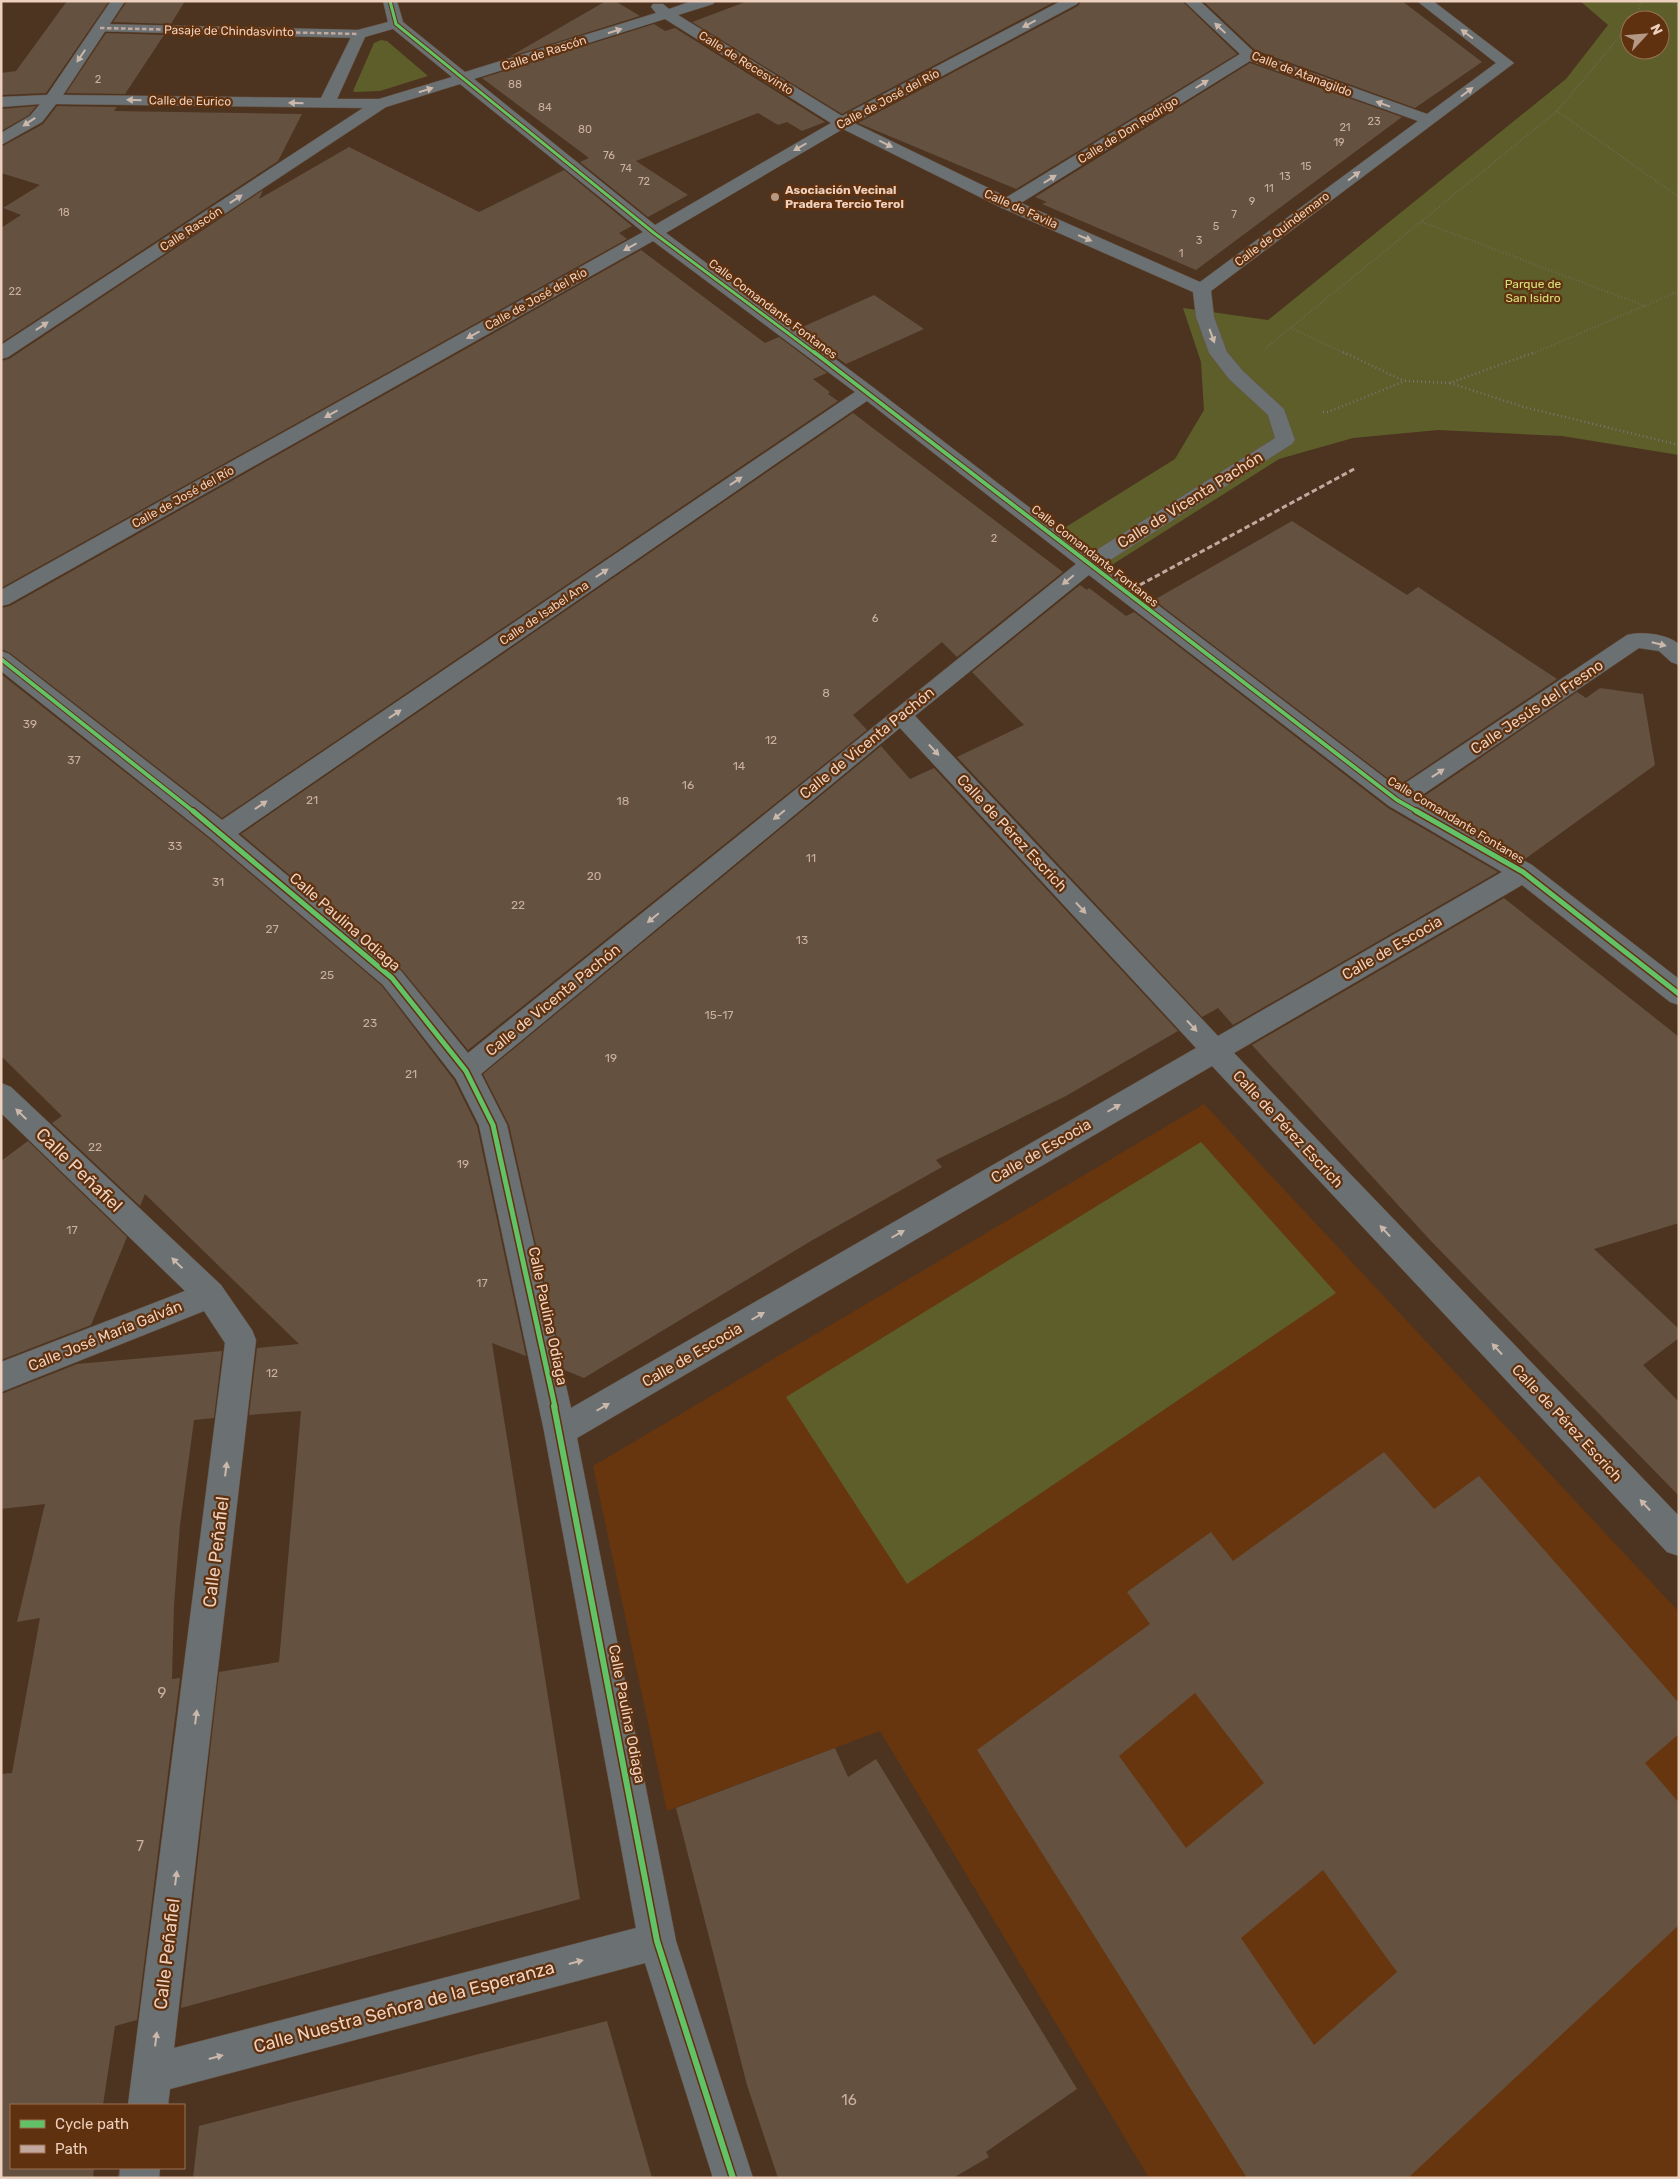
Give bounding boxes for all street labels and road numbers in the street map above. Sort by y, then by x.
street label: Pasaje de Chindasvinto [164,23,294,39]
street label: Calle de Recesvinto [696,28,796,98]
street label: Calle de Rascón [500,33,588,73]
street label: Calle de Atanagildo [1250,48,1354,100]
street label: Calle de José del Río [834,66,942,132]
street label: Calle de Eurico [149,93,231,109]
street label: Calle de Don Rodrigo [1075,93,1181,167]
street label: Calle de Favila [982,187,1060,231]
street label: Calle de Quindemaro [1232,189,1332,269]
street label: Calle Rascón [157,204,225,254]
street label: Calle Comandante Fontanes [706,256,840,362]
street label: Calle de José del Río [483,265,590,333]
street label: Calle de Vicenta Pachón [1114,448,1266,552]
street label: Calle de José del Río [130,463,237,531]
street label: Calle Comandante Fontanes [1029,502,1161,610]
street label: Calle de Isabel Ana [497,578,591,648]
street label: Calle Jesús del Fresno [1467,656,1607,758]
street label: Calle de Vicenta Pachón [796,683,938,803]
street label: Calle de Pérez Escrich [953,771,1071,895]
street label: Calle Comandante Fontanes [1385,774,1527,866]
street label: Calle Paulina Odiaga [286,869,404,975]
street label: Calle de Escocia [1339,912,1445,984]
street label: Calle de Vicenta Pachón [482,940,624,1060]
street label: Calle de Pérez Escrich [1229,1067,1347,1191]
street label: Calle de Escocia [988,1115,1094,1187]
street label: Calle Peñafiel [31,1123,127,1217]
street label: Calle Paulina Odiaga [525,1245,571,1387]
street label: Calle José María Galván [25,1297,185,1375]
street label: Calle de Escocia [639,1319,745,1391]
street label: Calle de Pérez Escrich [1508,1361,1626,1485]
street label: Calle Peñafiel [198,1495,234,1609]
street label: Calle Paulina Odiaga [605,1643,649,1785]
street label: Calle Peñafiel [149,1897,185,2011]
street label: Calle Nuestra Señora de la Esperanza [251,1956,557,2058]

